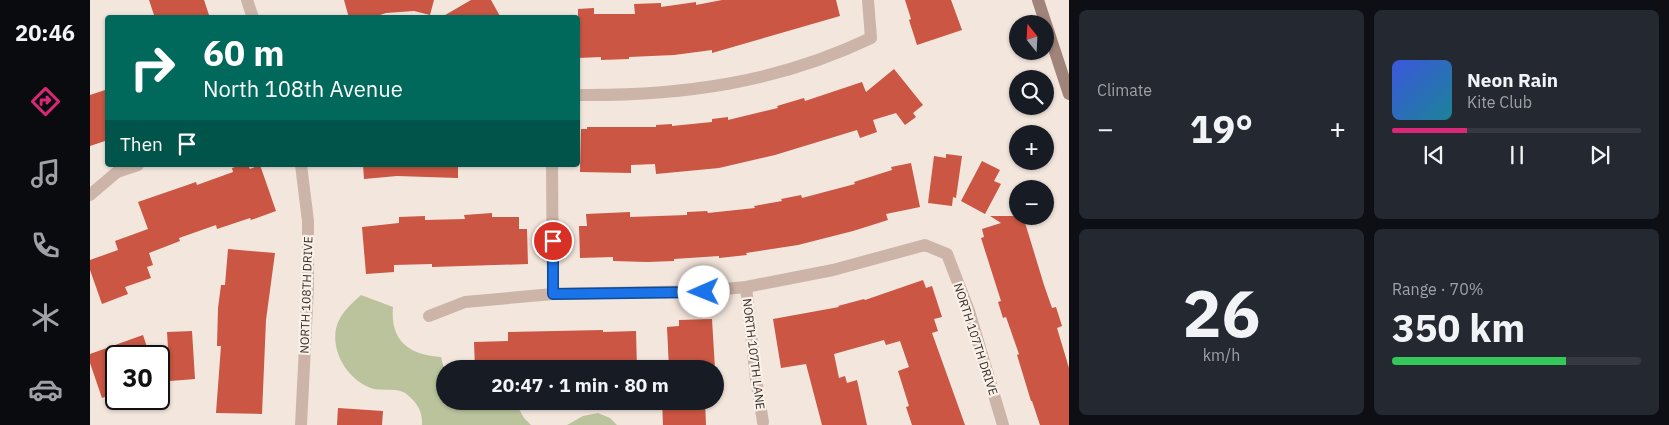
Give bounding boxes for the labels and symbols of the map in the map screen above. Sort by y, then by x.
north arrow [1009,15,1054,60]
pin [532,220,574,262]
street label: NORTH 108TH DRIVE [296,236,316,354]
position arrow [677,265,729,317]
street label: NORTH 107TH DRIVE [951,281,1001,397]
street label: NORTH 107TH LANE [740,298,768,410]
speed limit sign: 30 [105,345,170,410]

